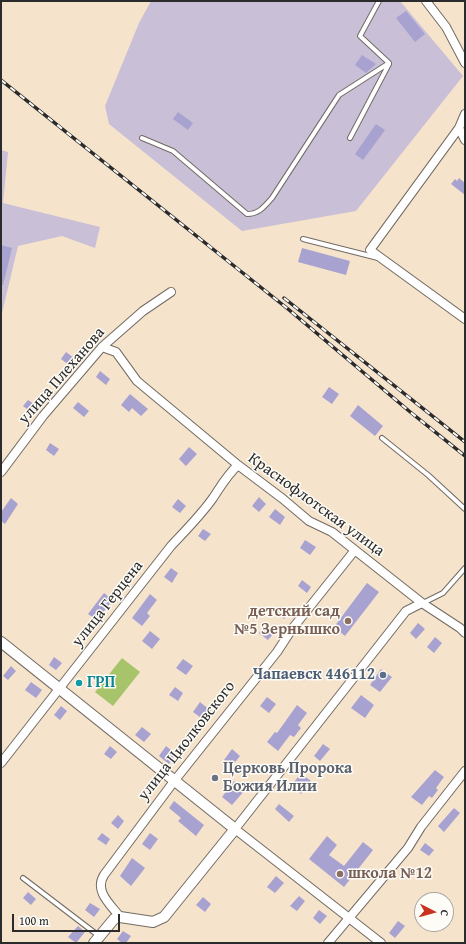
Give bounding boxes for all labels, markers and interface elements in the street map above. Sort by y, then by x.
street label: улица Плеханова [15,324,109,428]
street label: Краснофлотская улица [244,449,388,561]
street label: улица Герцена [68,557,148,651]
place label: детский сад №5 Зернышко [234,602,340,640]
marker: детский сад №5 Зернышко [343,616,353,626]
place label: Чапаевск 446112 [253,665,375,685]
marker: Чапаевск 446112 [378,670,388,680]
place label: ГРП [87,673,115,693]
street label: улица Циолковского [134,677,240,805]
marker: ГРП [74,678,84,688]
place label: Церковь Пророка Божия Илии [223,759,352,797]
marker: Церковь Пророка Божия Илии [210,773,220,783]
place label: школа №12 [348,864,432,884]
marker: школа №12 [335,869,345,879]
north arrow [414,892,454,932]
scale bar [14,906,122,932]
text: С [437,909,453,917]
text: 100 m [19,912,49,929]

